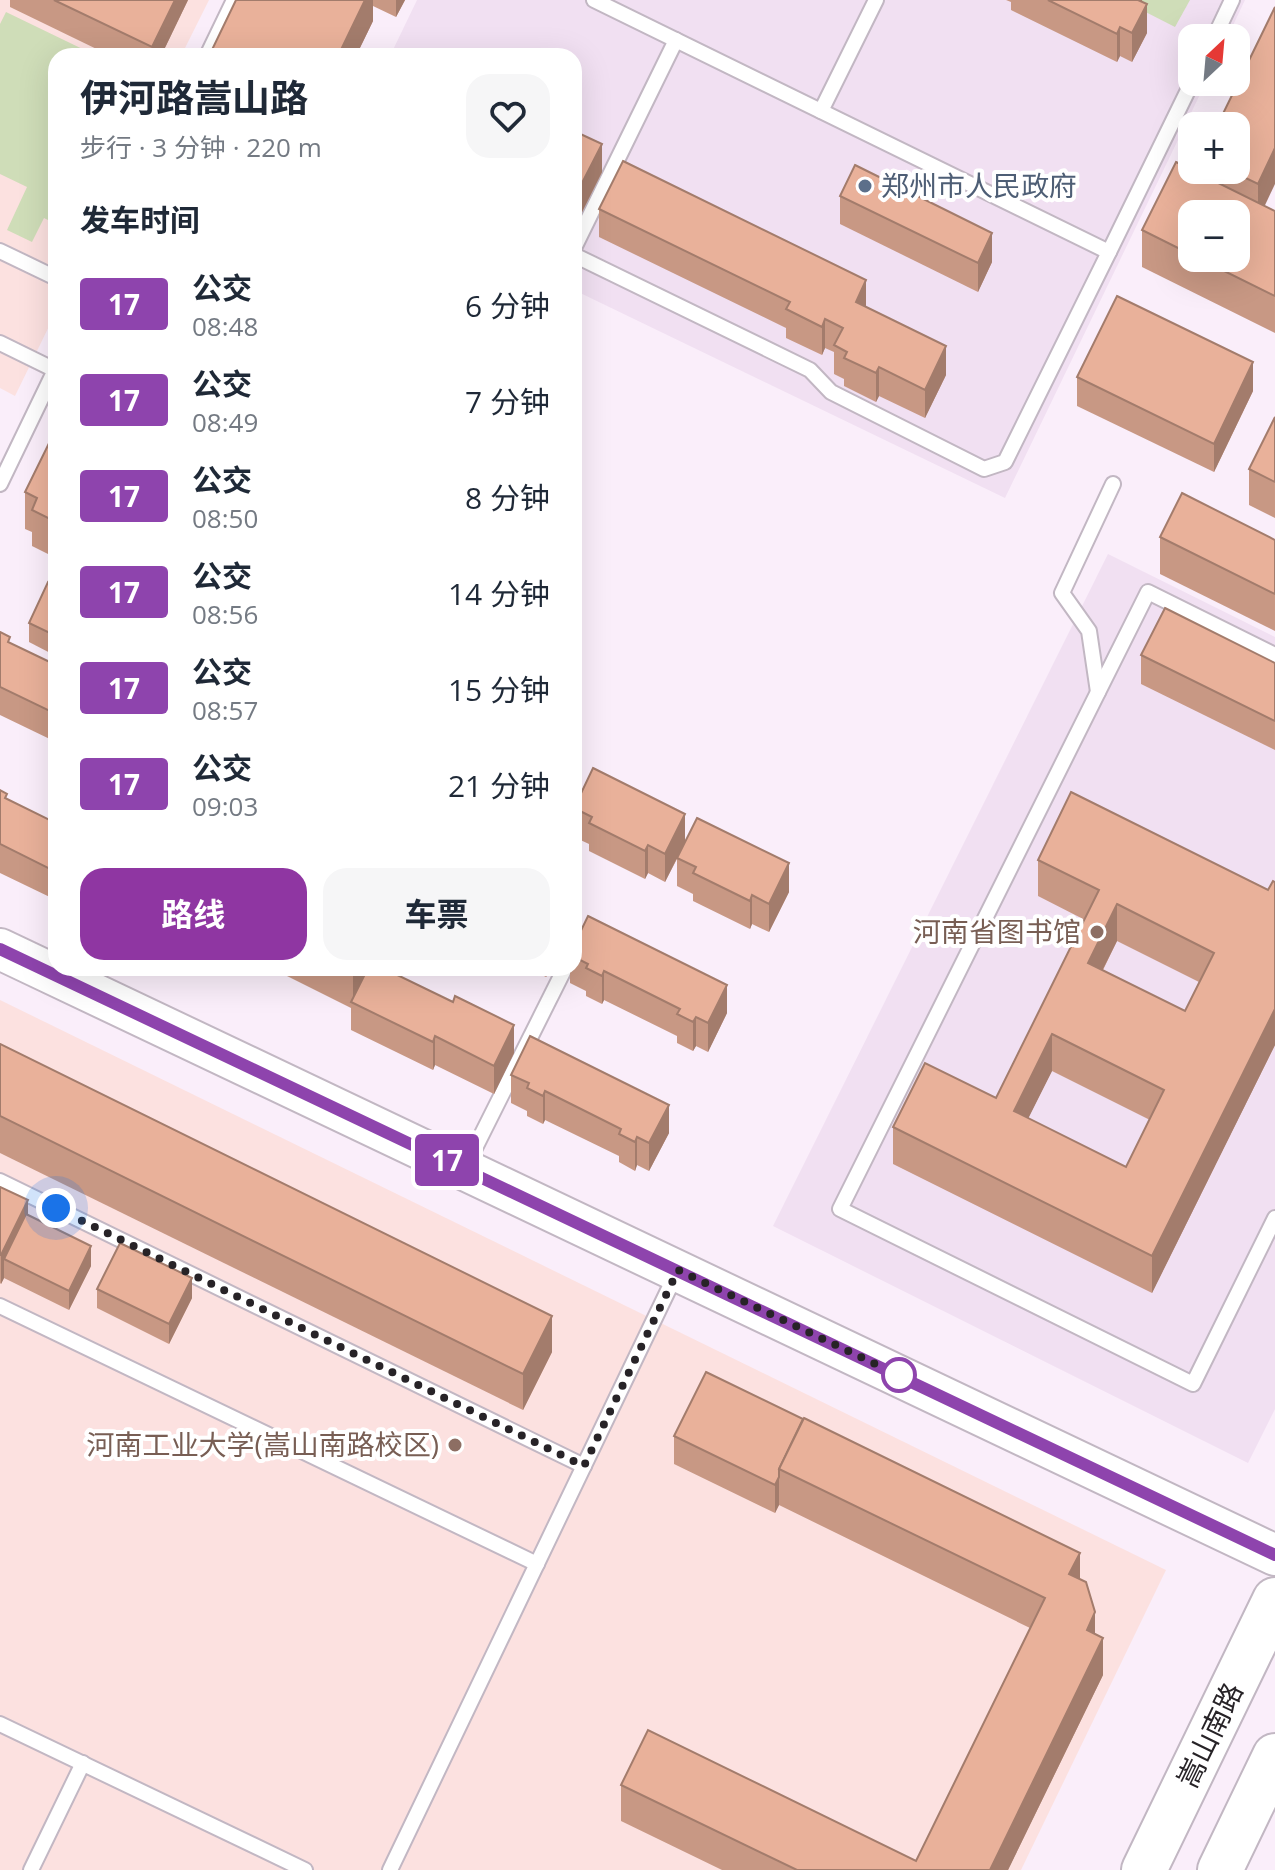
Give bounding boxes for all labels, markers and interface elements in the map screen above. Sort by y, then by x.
north arrow [1178,24,1250,96]
map controls [1178,24,1250,272]
text: 伊河路嵩山路 [80,71,308,123]
button: heart [466,74,550,158]
button: + [1178,112,1250,184]
text: 步行 · 3 分钟 · 220 m [80,129,322,165]
place label: 郑州市人民政府 [881,166,1077,204]
marker: 郑州市人民政府 [856,177,874,195]
text: 发车时间 [80,199,200,240]
button: − [1178,200,1250,272]
text: 公交 [192,267,252,308]
text: 17 [108,285,140,323]
text: 6 分钟 [465,285,550,326]
text: 08:48 [192,308,258,344]
text: 公交 [192,363,252,404]
text: 17 [108,381,140,419]
text: 7 分钟 [465,381,550,422]
text: 08:49 [192,404,258,440]
text: 公交 [192,459,252,500]
text: 17 [108,477,140,515]
text: 8 分钟 [465,477,550,518]
text: 08:50 [192,500,258,536]
text: 公交 [192,555,252,596]
text: 17 [108,573,140,611]
text: 14 分钟 [448,573,550,614]
text: 08:56 [192,596,258,632]
text: 公交 [192,651,252,692]
text: 17 [108,669,140,707]
text: 15 分钟 [448,669,550,710]
text: 08:57 [192,692,258,728]
text: 公交 [192,747,252,788]
text: 17 [108,765,140,803]
text: 21 分钟 [448,765,550,806]
text: 09:03 [192,788,258,824]
button: 路线 [80,868,307,960]
button: 车票 [323,868,550,960]
place label: 河南省图书馆 [913,912,1081,950]
marker: 河南省图书馆 [1088,923,1106,941]
line badge: 17 [411,1134,483,1186]
text: 17 [431,1141,463,1179]
your location [36,1188,76,1228]
unlabelled marker [882,1358,916,1392]
place label: 河南工业大学(嵩山南路校区) [86,1425,439,1463]
marker: 河南工业大学(嵩山南路校区) [446,1436,464,1454]
street label: 嵩山南路 [1167,1676,1251,1793]

